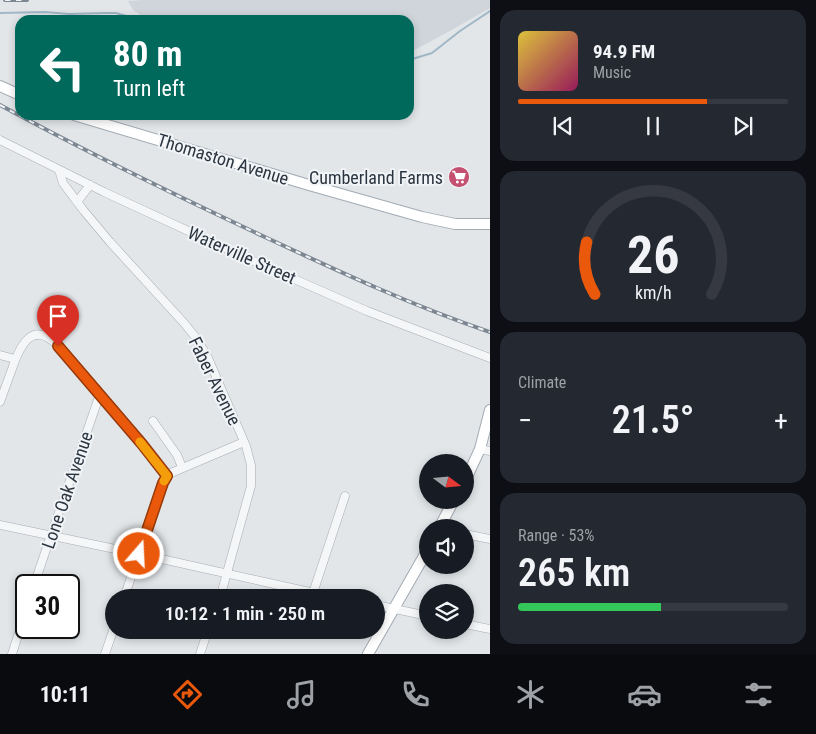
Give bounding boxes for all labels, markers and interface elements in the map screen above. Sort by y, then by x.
text: 80 m [113,34,182,75]
icon: left [30,35,95,100]
text: 94.9 FM [593,40,655,63]
text: Music [593,63,631,82]
text: Turn left [113,76,185,101]
icon: previous [549,112,577,140]
icon: pause [639,112,667,140]
icon: next [729,112,757,140]
street label: Thomaston Avenue [155,129,291,189]
supermarket icon: Cumberland Farms [447,165,471,189]
place label: Cumberland Farms [309,167,443,188]
street label: Waterville Street [185,222,299,288]
text: 26 [627,225,679,286]
text: km/h [635,282,671,303]
pin [37,295,79,346]
icon: arrive [44,302,72,330]
street label: Faber Avenue [185,333,245,429]
text: Climate [518,373,566,392]
text: 21.5° [612,398,694,442]
text: − [518,404,532,437]
text: + [774,404,788,437]
street label: Lone Oak Avenue [37,429,97,551]
north arrow [419,454,474,509]
map controls [419,454,474,639]
button: sound [419,519,474,574]
text: Range · 53% [518,526,594,545]
position arrow [112,527,164,579]
text: 265 km [518,551,630,595]
speed limit sign: 30 [15,574,80,639]
button: layers [419,584,474,639]
text: 10:12 · 1 min · 250 m [165,602,325,625]
icon: directions [170,677,205,712]
icon: music [284,677,319,712]
icon: phone [398,677,433,712]
icon: climate [513,677,548,712]
icon: car [627,677,662,712]
icon: filters [741,677,776,712]
text: 10:11 [40,682,90,707]

